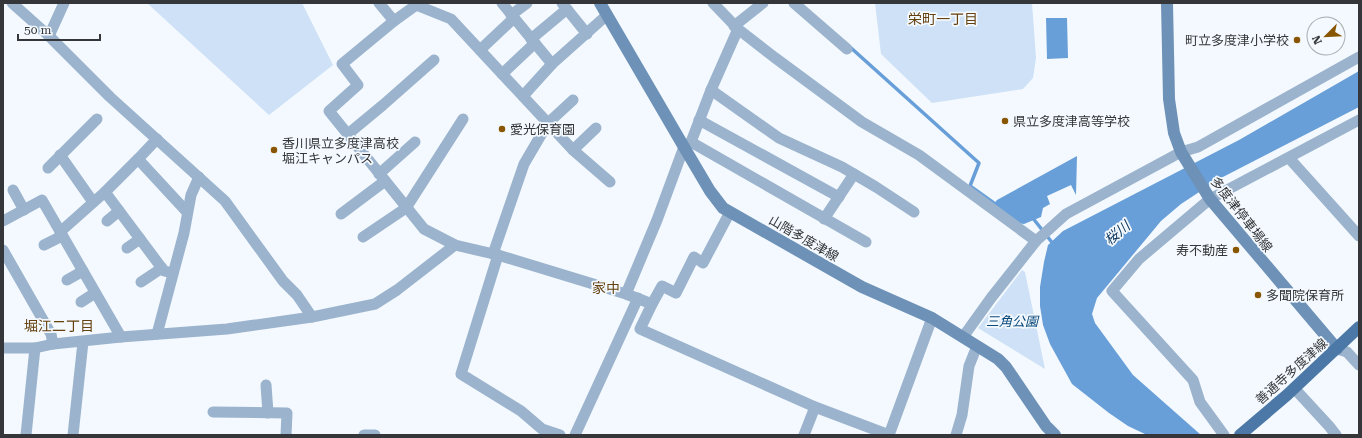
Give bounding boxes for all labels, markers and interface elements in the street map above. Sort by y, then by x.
district label: 栄町一丁目 [908,11,978,27]
scale bar [18,16,100,42]
north arrow [1306,16,1346,56]
text: 50 m [24,23,51,37]
place label: 町立多度津小学校 [1185,33,1289,48]
text: N [1309,33,1325,46]
marker: 町立多度津小学校 [1292,35,1302,45]
place label: 県立多度津高等学校 [1013,114,1130,129]
marker: 県立多度津高等学校 [1000,116,1010,126]
place label: 愛光保育園 [510,122,575,137]
marker: 愛光保育園 [497,124,507,134]
place label: 香川県立多度津高校 堀江キャンパス [282,136,399,166]
marker: 香川県立多度津高校 堀江キャンパス [269,145,279,155]
street label: 多度津停車場線 [1208,174,1276,255]
street label: 山階多度津線 [766,212,841,264]
water label: 桜川 [1101,217,1134,248]
place label: 寿不動産 [1176,243,1228,258]
marker: 寿不動産 [1231,245,1241,255]
district label: 家中 [592,280,620,296]
place label: 多聞院保育所 [1266,288,1344,303]
marker: 多聞院保育所 [1253,290,1263,300]
park label: 三角公園 [986,314,1040,329]
district label: 堀江二丁目 [24,318,94,334]
street label: 善通寺多度津線 [1252,335,1330,407]

